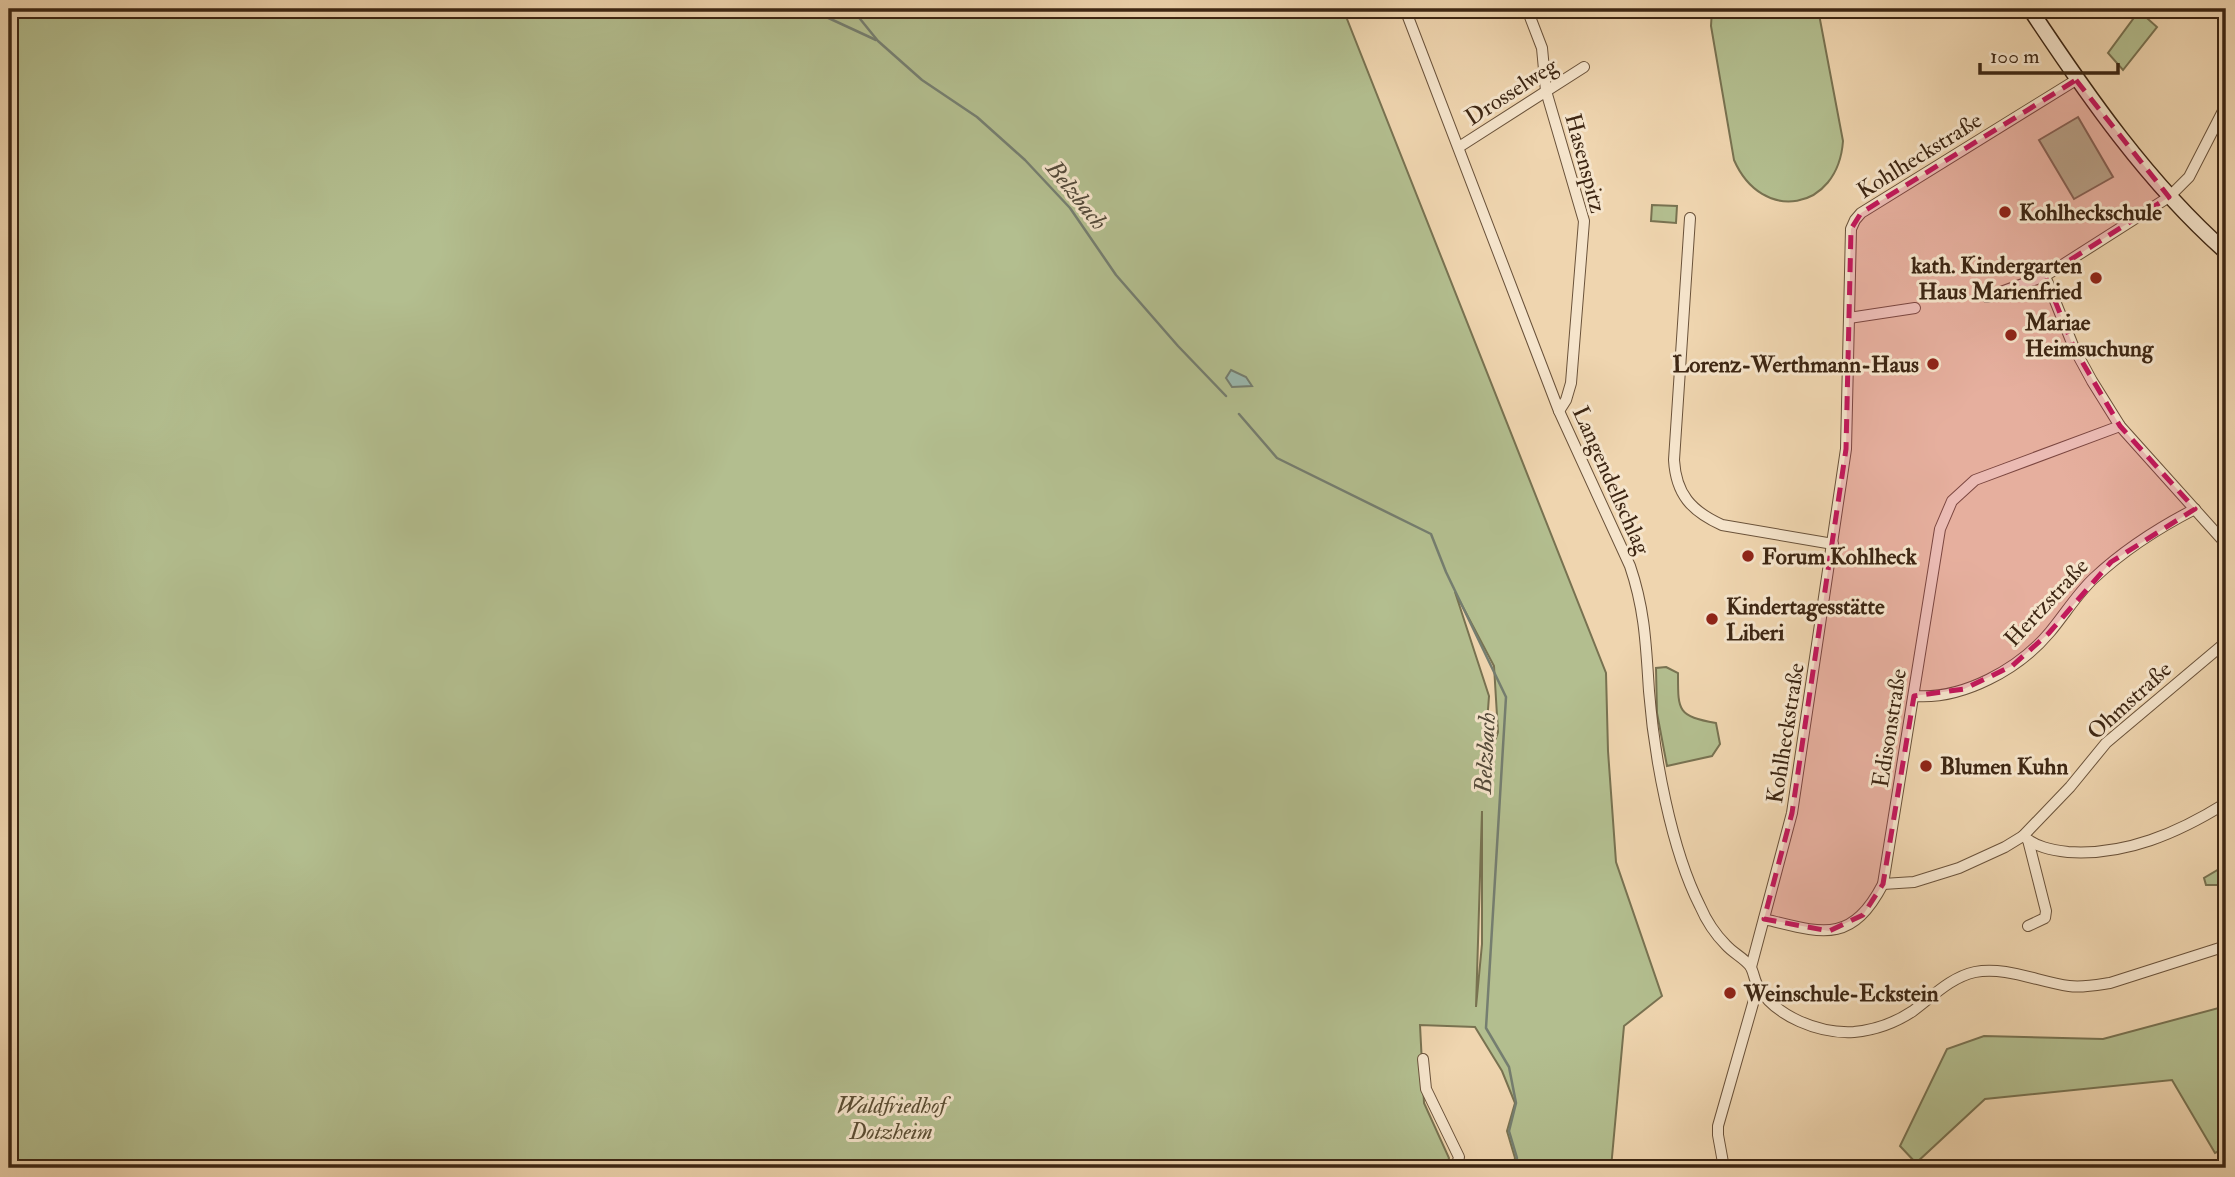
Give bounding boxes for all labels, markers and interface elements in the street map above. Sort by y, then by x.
scale bar [1980,32,2118,76]
text: 100 m [1990,43,2040,70]
street label: Drosselweg [1460,50,1563,132]
street label: Kohlheckstraße [1851,105,1987,205]
street label: Hasenspitz [1557,110,1613,216]
water label: Belzbach [1038,153,1114,237]
place label: Kohlheckschule [2019,198,2162,227]
marker: Kohlheckschule [1997,204,2013,220]
place label: kath. Kindergarten Haus Marienfried [1910,251,2083,306]
marker: kath. Kindergarten Haus Marienfried [2088,270,2104,286]
place label: Mariae Heimsuchung [2024,308,2155,364]
marker: Mariae Heimsuchung [2003,327,2019,343]
place label: Lorenz-Werthmann-Haus [1672,350,1919,379]
marker: Lorenz-Werthmann-Haus [1925,356,1941,372]
street label: Langendellschlag [1566,402,1657,559]
place label: Forum Kohlheck [1762,542,1918,571]
marker: Forum Kohlheck [1740,548,1756,564]
street label: Hertzstraße [1998,552,2095,653]
place label: Kindertagesstätte Liberi [1726,592,1885,647]
marker: Kindertagesstätte Liberi [1704,611,1720,627]
street label: Ohmstraße [2081,655,2178,746]
street label: Kohlheckstraße [1760,660,1811,805]
street label: Edisonstraße [1866,666,1913,790]
water label: Belzbach [1468,711,1503,795]
place label: Blumen Kuhn [1940,752,2068,781]
marker: Blumen Kuhn [1918,758,1934,774]
place label: Weinschule-Eckstein [1743,979,1939,1008]
marker: Weinschule-Eckstein [1722,985,1738,1001]
park label: Waldfriedhof Dotzheim [836,1091,951,1146]

